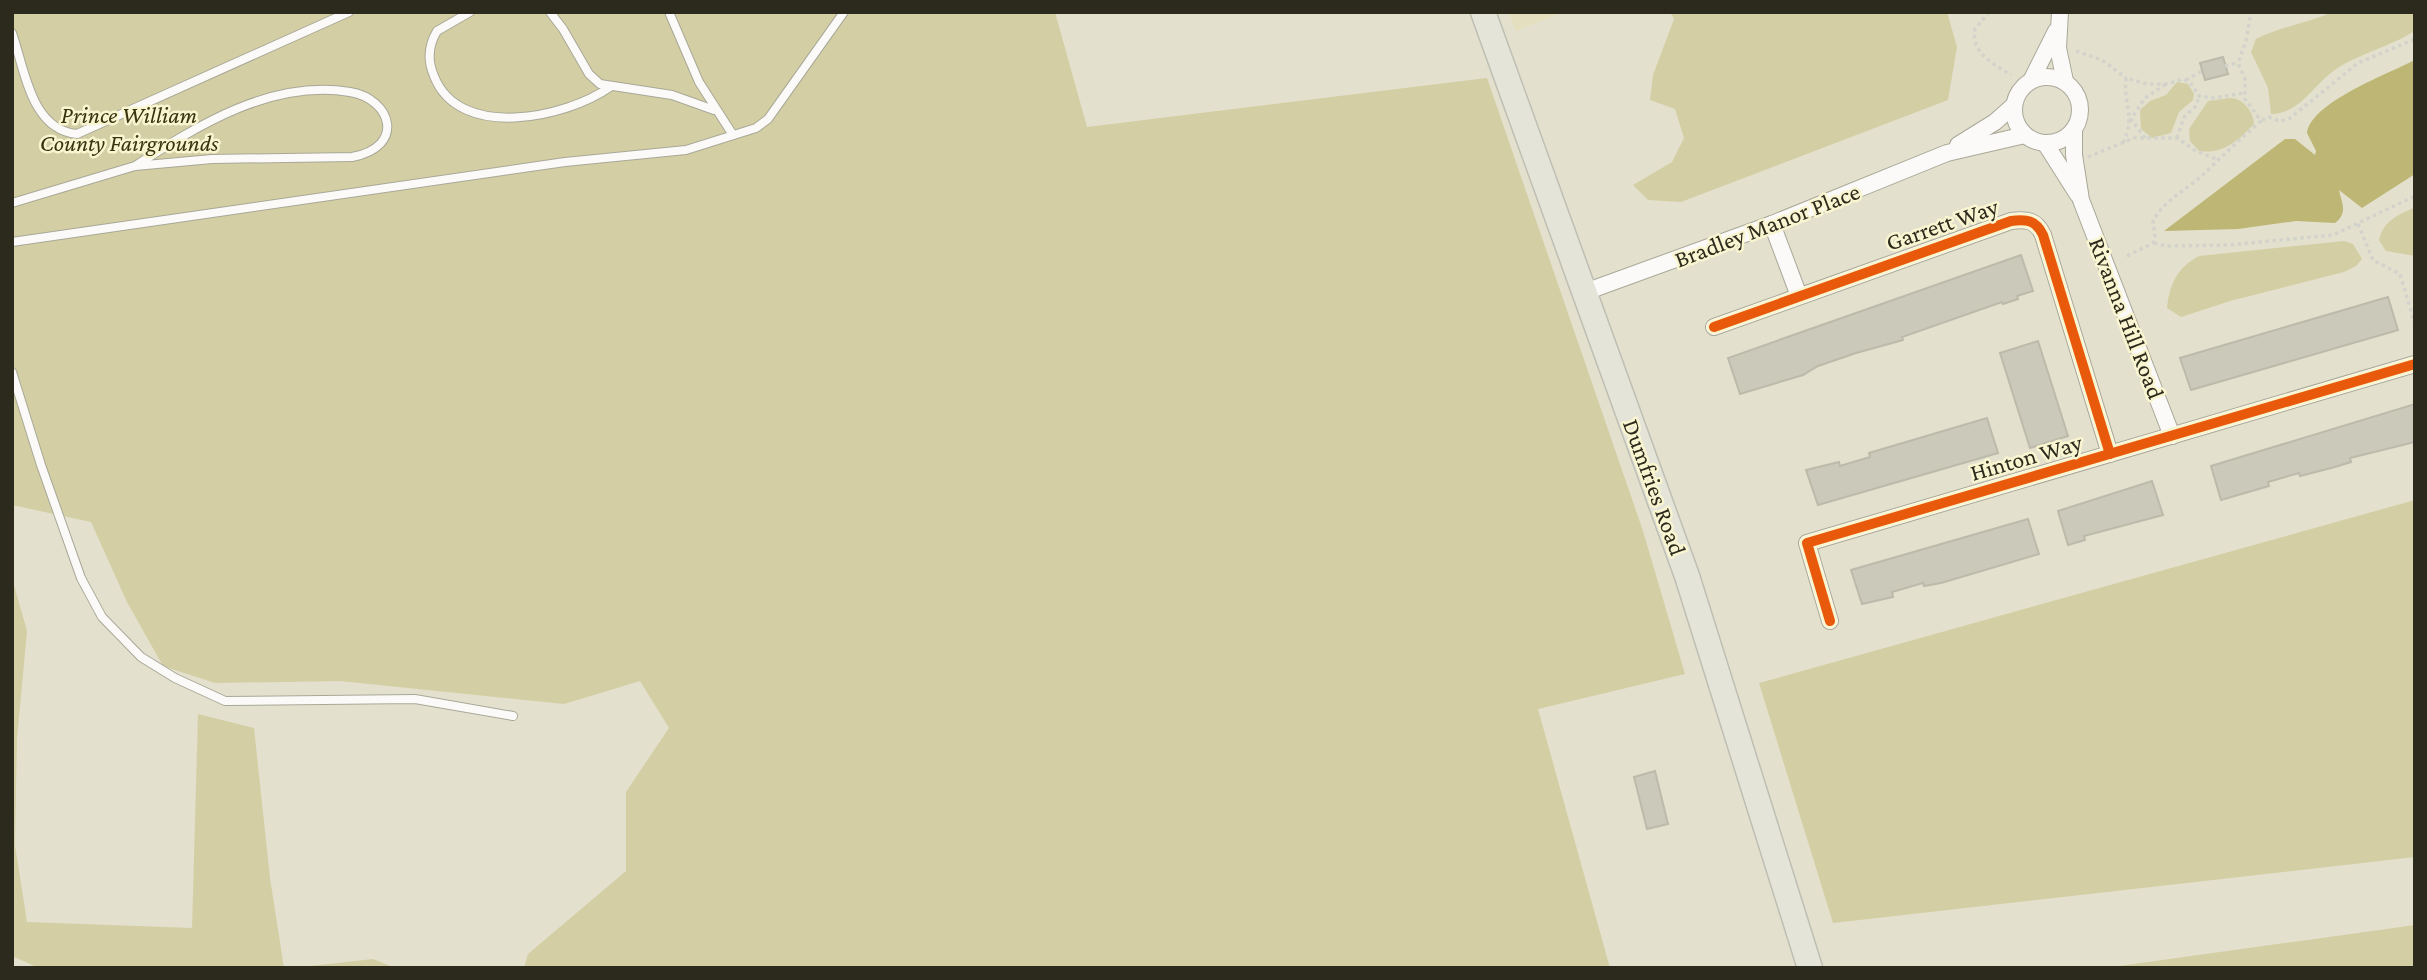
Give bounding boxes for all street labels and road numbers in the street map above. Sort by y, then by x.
street label: Bradley Manor Place [1671,177,1863,273]
street label: Garrett Way [1882,192,2002,256]
street label: Rivanna Hill Road [2084,233,2170,403]
street label: Dumfries Road [1618,415,1692,559]
street label: Hinton Way [1967,428,2086,486]

